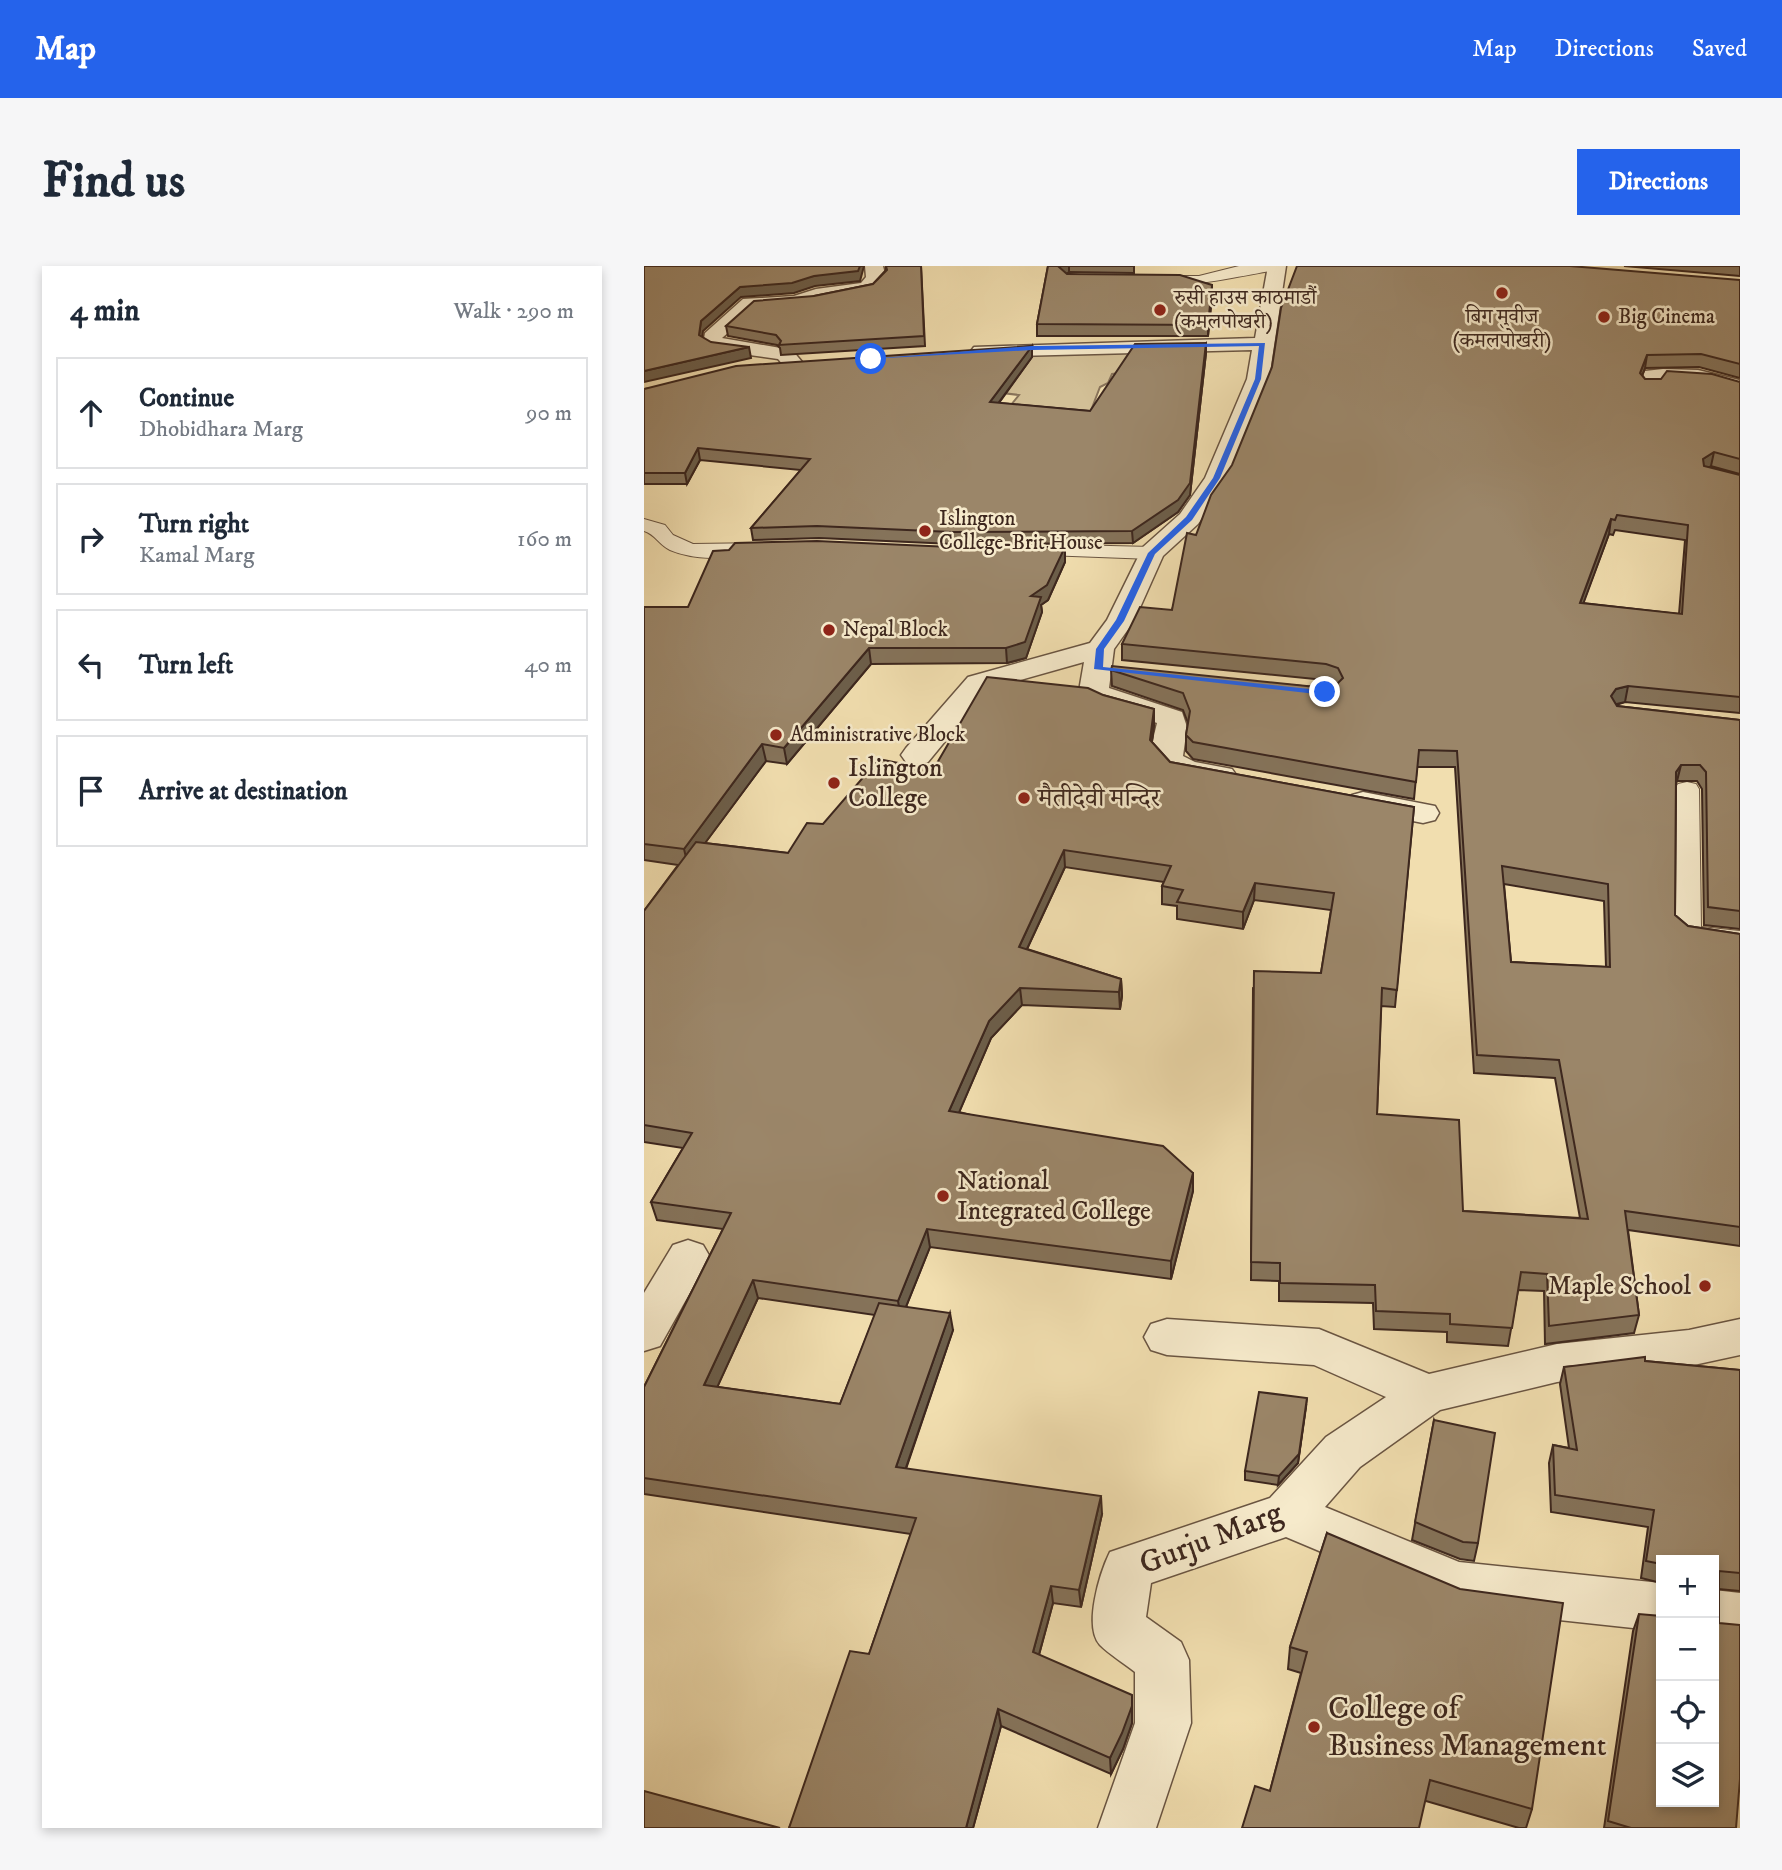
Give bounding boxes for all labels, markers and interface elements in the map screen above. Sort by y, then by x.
text: Map [35,29,96,70]
text: Map [1472,34,1517,64]
text: Directions [1555,34,1654,64]
text: Saved [1692,34,1747,64]
button: Directions [1577,149,1740,215]
text: Find us [42,151,185,213]
place label: रुसी हाउस काठमाडौं (कमलपोखरी) [1173,285,1317,335]
marker: बिग मुवीज (कमलपोखरी) [1494,285,1510,301]
text: 4 min [70,293,140,330]
text: Walk · 290 m [453,297,574,326]
marker: रुसी हाउस काठमाडौं (कमलपोखरी) [1152,302,1168,318]
place label: बिग मुवीज (कमलपोखरी) [1453,304,1551,354]
place label: Big Cinema [1618,304,1715,330]
marker: Big Cinema [1596,309,1612,325]
route start [855,343,886,374]
text: Continue [139,382,234,415]
icon: ahead [72,394,110,432]
text: 90 m [526,399,572,428]
text: Dhobidhara Marg [139,415,303,444]
place label: Islington College-Brit House [939,506,1103,556]
text: Turn right [139,508,249,541]
icon: right [72,520,110,558]
marker: Islington College-Brit House [917,523,933,539]
text: 160 m [517,525,572,554]
text: Kamal Marg [139,541,254,570]
place label: Nepal Block [843,617,948,643]
marker: Nepal Block [821,622,837,638]
icon: left [72,646,110,684]
text: Turn left [139,649,233,682]
text: 40 m [524,651,572,680]
route end [1309,676,1340,707]
place label: Administrative Block [790,722,966,748]
marker: Administrative Block [768,727,784,743]
place label: Islington College [848,752,943,815]
icon: arrive [72,772,110,810]
text: Arrive at destination [139,775,348,808]
marker: Islington College [826,775,842,791]
place label: मैतीदेवी मन्दिर [1036,782,1161,815]
marker: मैतीदेवी मन्दिर [1016,790,1032,806]
place label: National Integrated College [957,1165,1151,1228]
marker: National Integrated College [935,1188,951,1204]
place label: Maple School [1548,1270,1691,1303]
marker: Maple School [1697,1278,1713,1294]
street label: Gurju Marg [1134,1493,1289,1585]
map controls [1656,1555,1719,1807]
button: + [1656,1555,1719,1618]
button: − [1656,1618,1719,1681]
button: locate [1656,1681,1719,1744]
place label: College of Business Management [1328,1689,1607,1766]
marker: College of Business Management [1306,1719,1322,1735]
button: layers [1656,1744,1719,1807]

